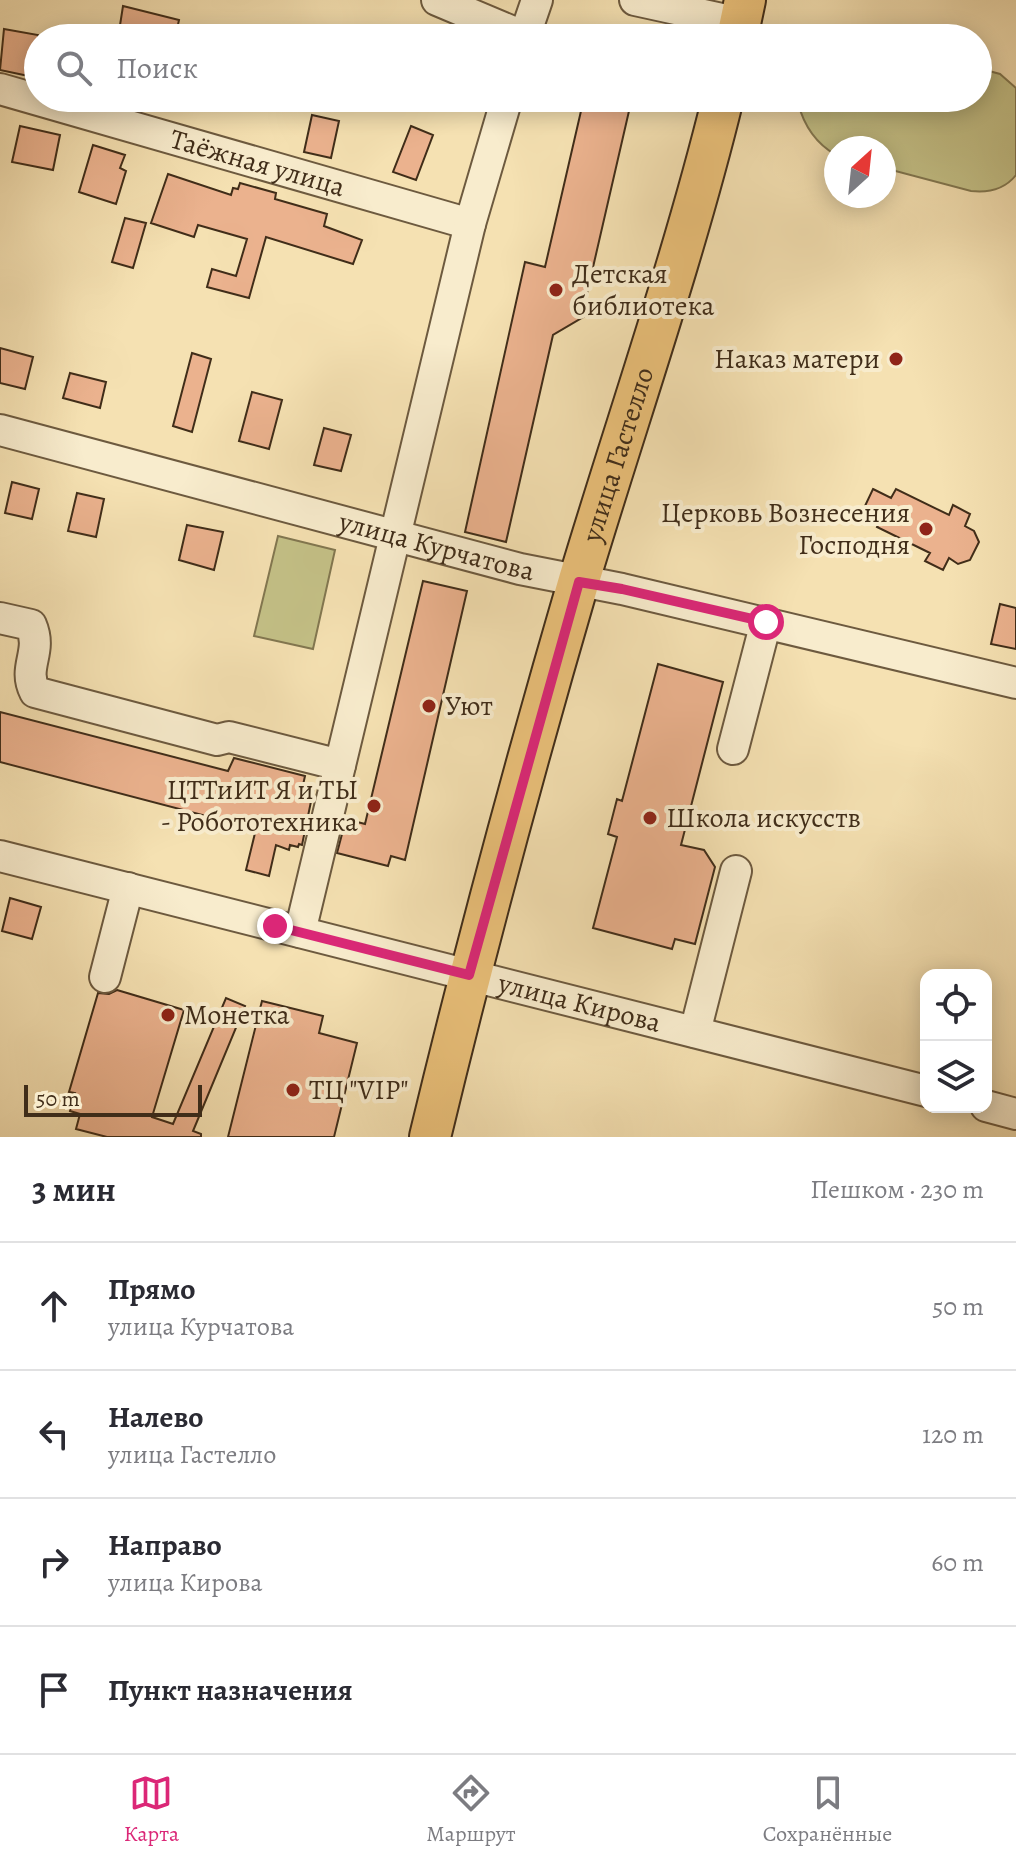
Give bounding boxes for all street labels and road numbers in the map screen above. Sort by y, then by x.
street label: Таёжная улица [166,120,349,206]
street label: улица Гастелло [572,362,663,548]
street label: улица Курчатова [334,502,538,590]
street label: улица Кирова [493,964,665,1042]

